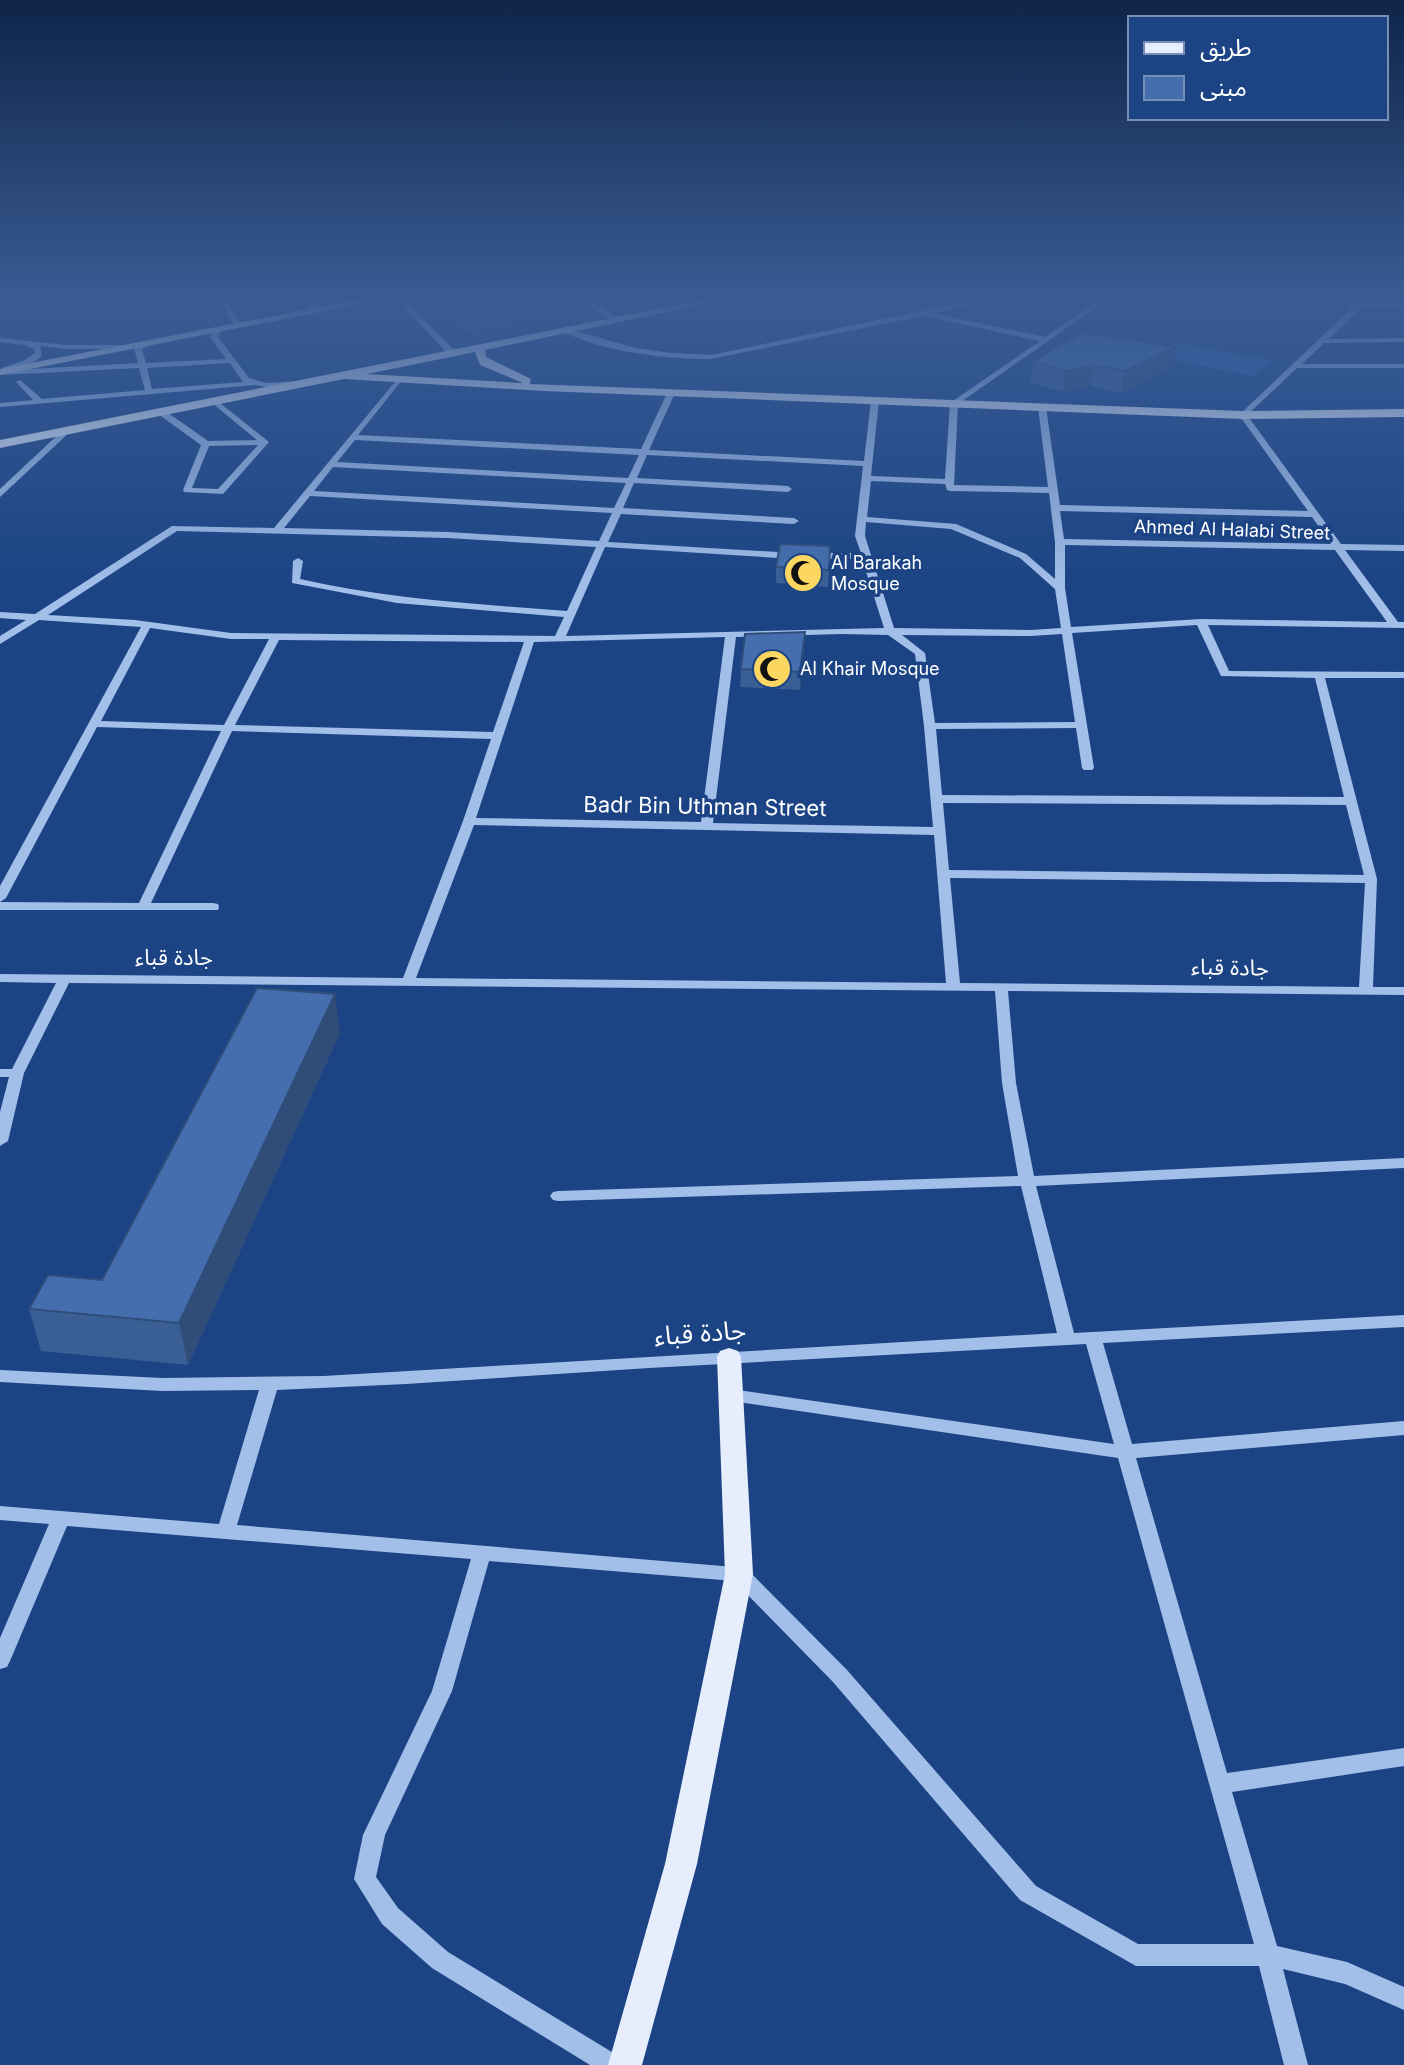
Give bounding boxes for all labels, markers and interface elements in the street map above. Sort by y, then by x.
legend [1128,16,1388,120]
text: طريق [1200,33,1252,63]
text: مبنى [1200,73,1247,102]
street label: Ahmed Al Halabi Street [1133,516,1331,543]
mosque icon: Al Barakah Mosque [782,552,824,594]
place label: Al Barakah Mosque [831,552,922,594]
mosque icon: Al Khair Mosque [751,648,793,690]
place label: Al Khair Mosque [800,658,940,679]
street label: Badr Bin Uthman Street [583,791,827,821]
street label: جادة قباء [135,944,213,970]
street label: جادة قباء [1191,953,1269,981]
street label: جادة قباء [653,1314,747,1351]

